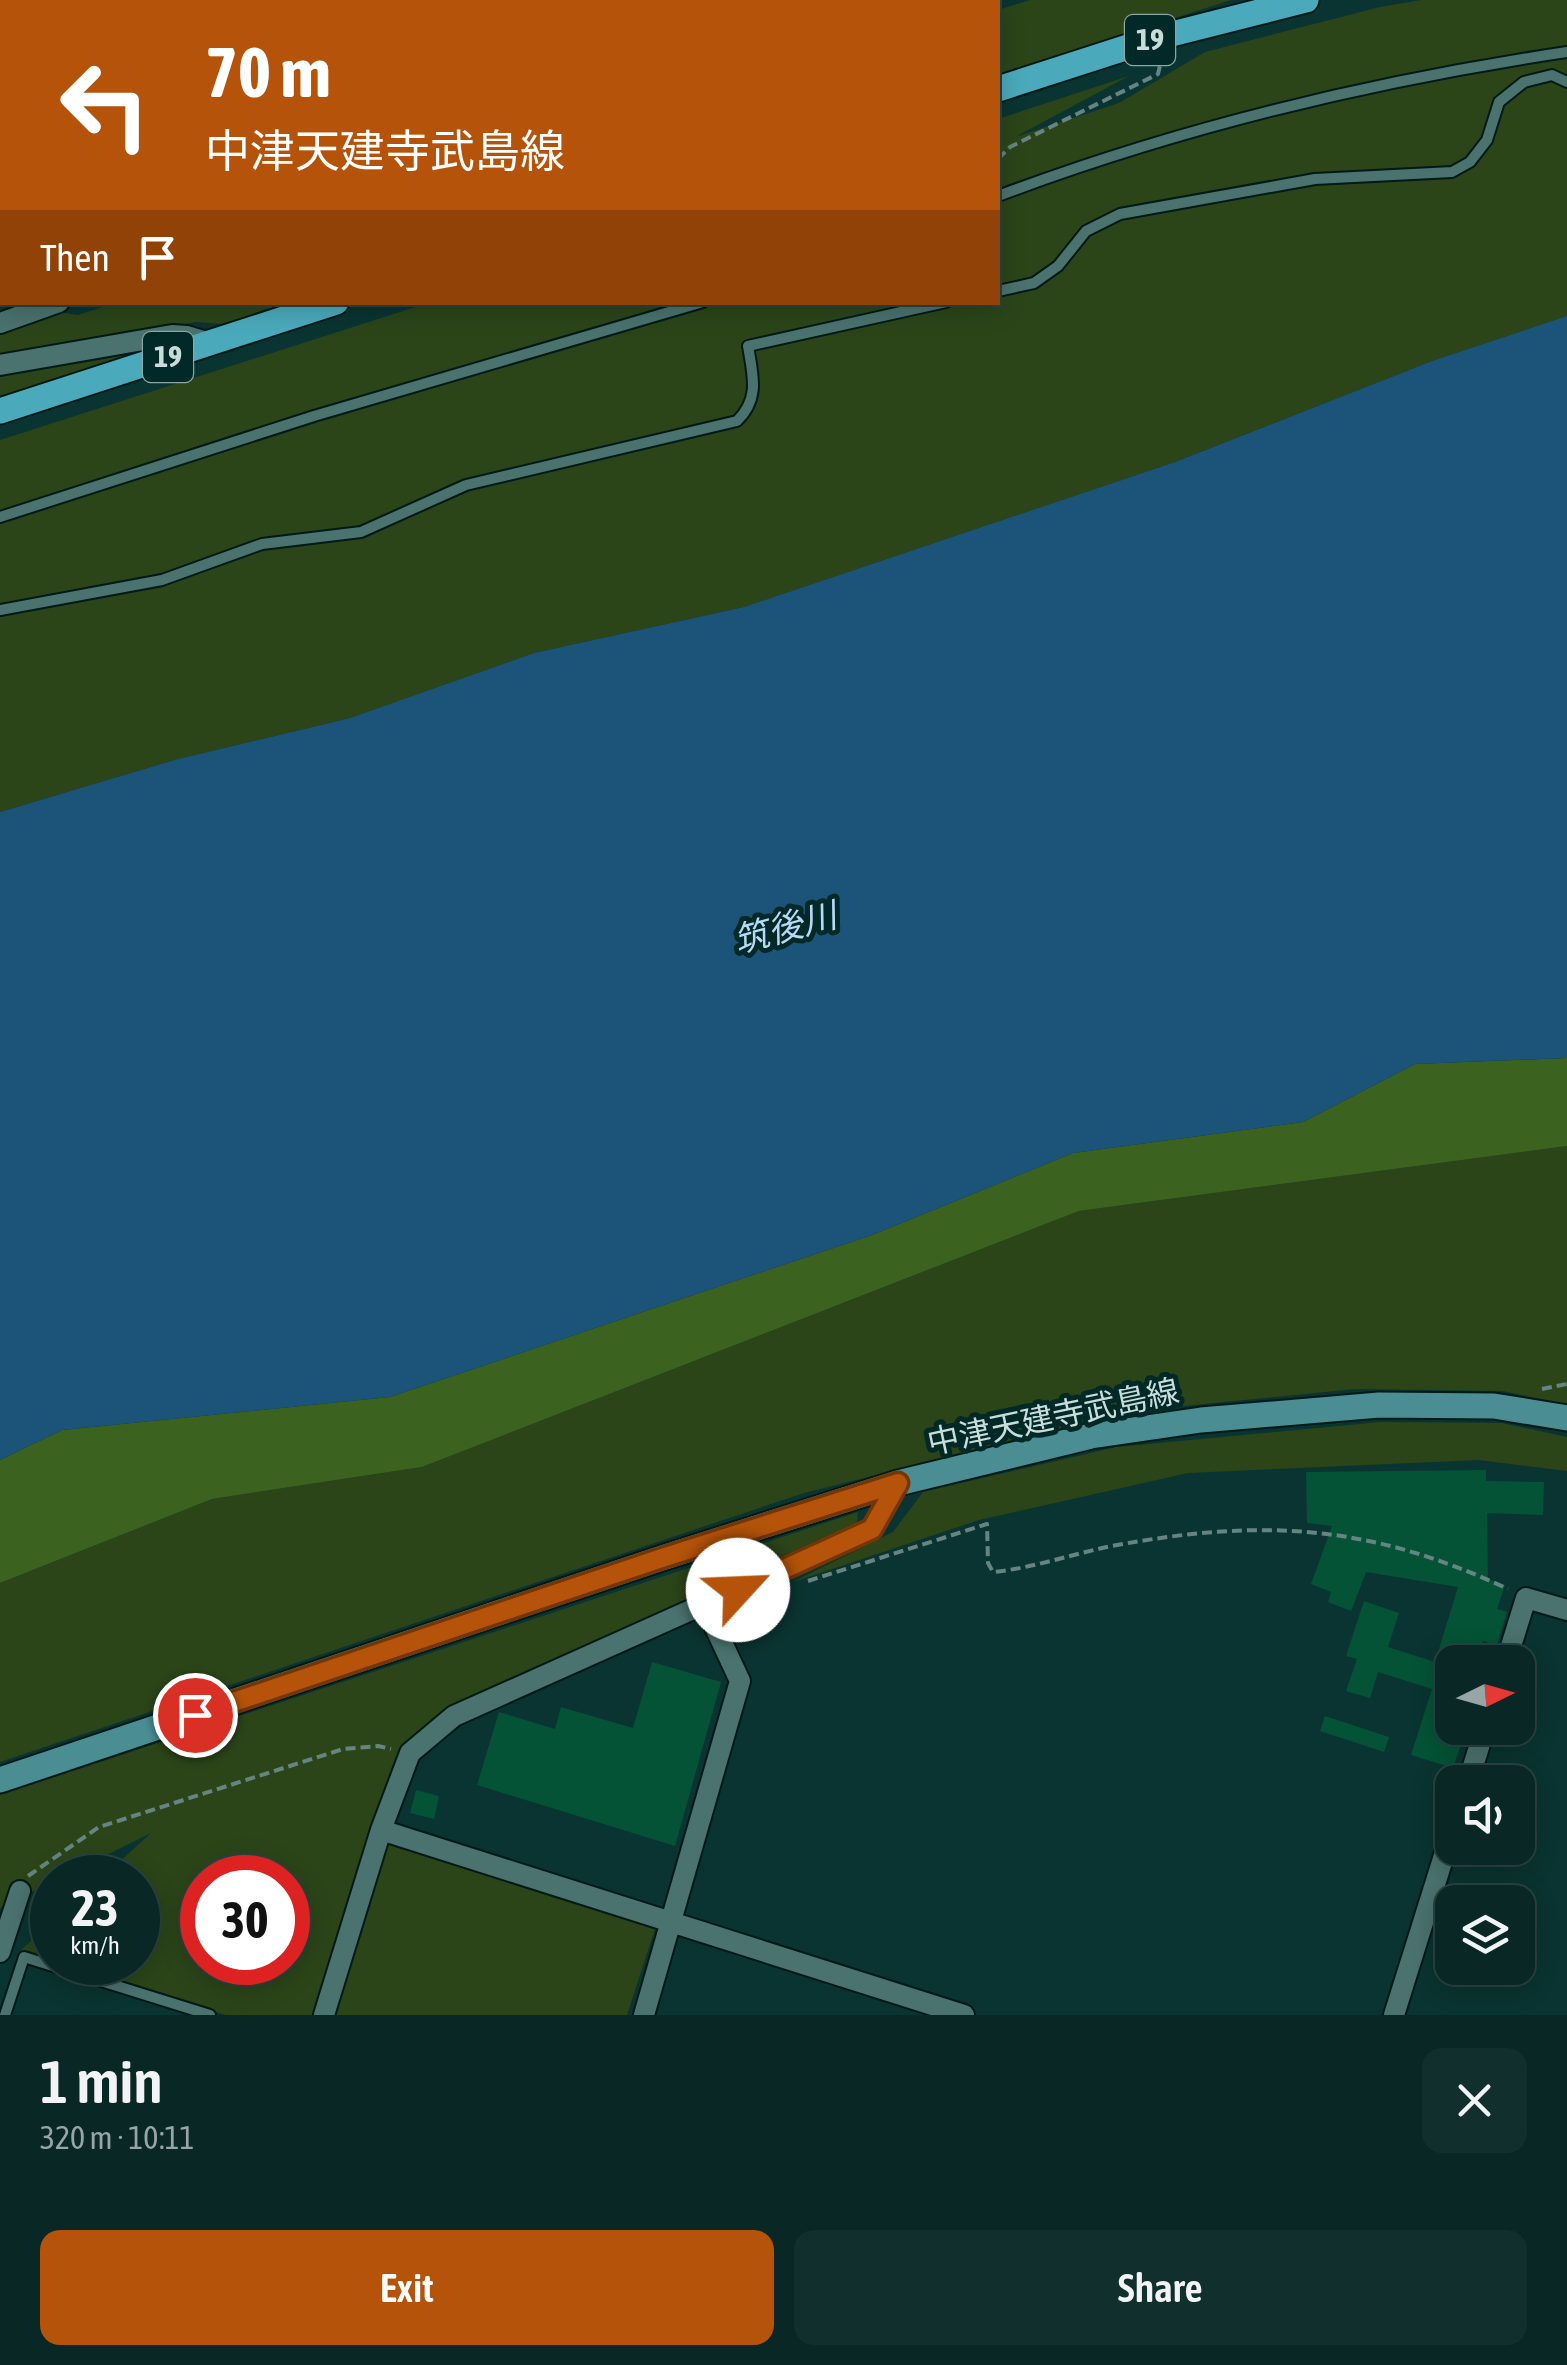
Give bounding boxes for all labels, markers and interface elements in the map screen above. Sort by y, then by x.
road number: 19 [1125,15,1175,65]
text: 70 m [205,32,331,112]
icon: left [40,40,170,170]
text: 中津天建寺武島線 [205,125,565,177]
icon: arrive [130,230,185,285]
text: Then [40,236,110,279]
road number: 19 [143,332,193,382]
water label: 筑後川 [729,893,844,960]
street label: 中津天建寺武島線 [924,1372,1182,1461]
position arrow [686,1538,790,1642]
north arrow [1435,1645,1535,1745]
map controls [1435,1645,1535,1985]
pin [153,1673,238,1758]
icon: arrive [168,1688,223,1743]
button: sound [1435,1765,1535,1865]
speed limit sign: 30 [180,1855,310,1985]
text: 23 [71,1879,118,1937]
button: layers [1435,1885,1535,1985]
text: km/h [70,1931,120,1959]
text: 1 min [40,2047,163,2116]
button: close [1422,2048,1527,2153]
text: 320 m · 10:11 [40,2119,195,2156]
button: Exit [40,2230,774,2345]
button: Share [794,2230,1527,2345]

